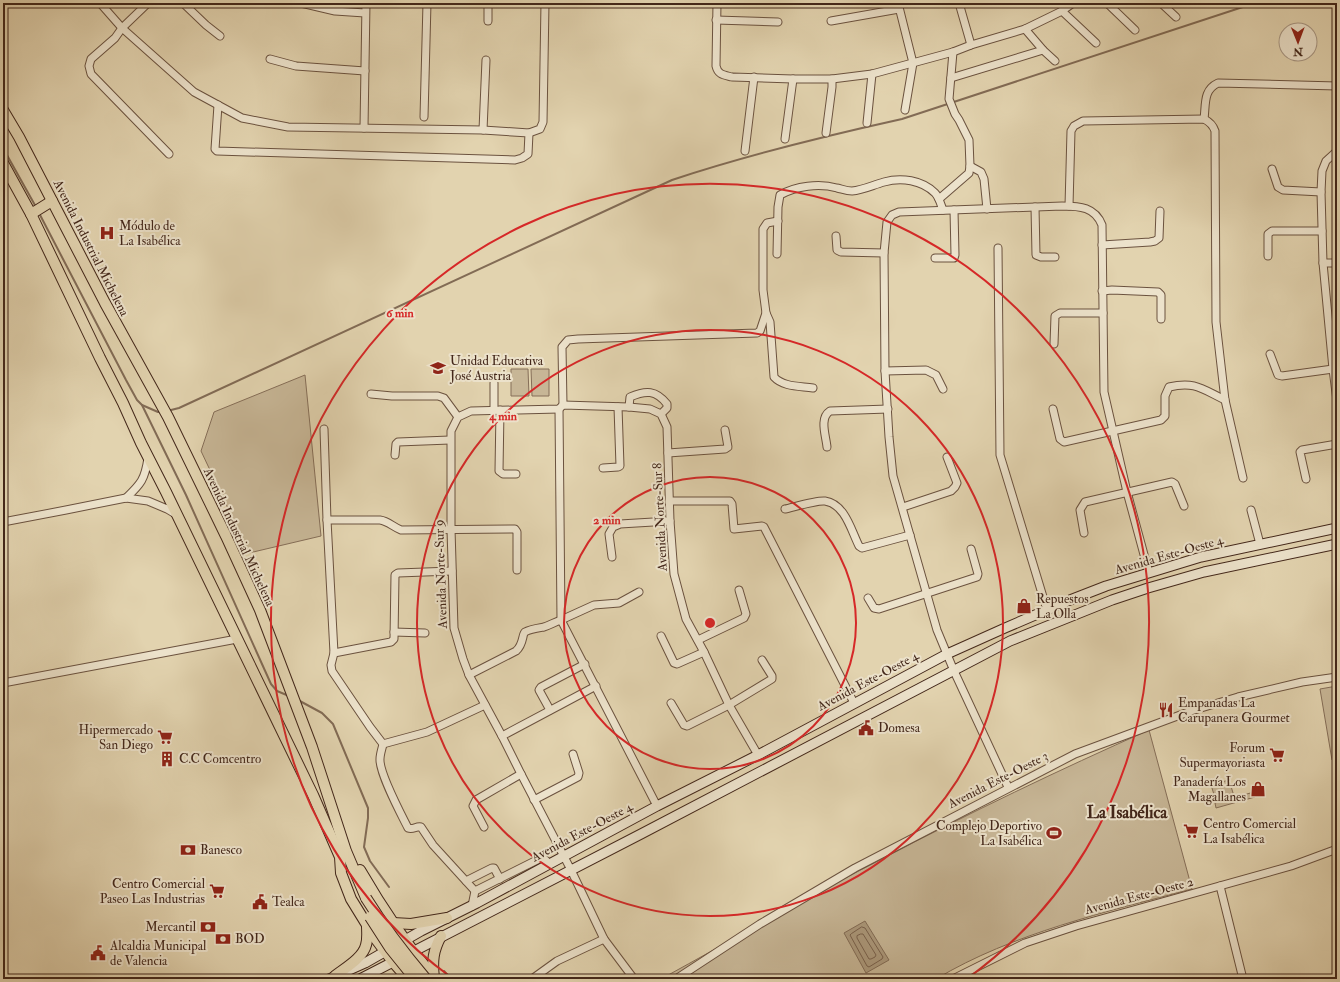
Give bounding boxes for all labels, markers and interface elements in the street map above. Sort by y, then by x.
north arrow [1278,22,1318,62]
text: N [1292,45,1304,58]
street label: Avenida Industrial Michelena [49,176,133,320]
place label: Módulo de La Isabélica [119,218,181,249]
hospital icon: Módulo de La Isabélica [98,224,116,242]
text: 6 min [386,306,414,321]
place label: Unidad Educativa José Austria [449,353,544,384]
school or university icon: Unidad Educativa José Austria [429,359,447,377]
text: 4 min [488,409,518,424]
street label: Avenida Norte-Sur 8 [649,462,671,573]
street label: Avenida Industrial Michelena [199,464,278,609]
text: 2 min [593,513,621,528]
street label: Avenida Norte-Sur 9 [431,519,451,630]
street label: Avenida Este-Oeste 4 [1112,532,1226,578]
place label: Repuestos La Olla [1036,591,1089,622]
shop icon: Repuestos La Olla [1015,597,1033,615]
centre of rings [703,616,717,630]
street label: Avenida Este-Oeste 4 [814,647,922,715]
place label: Empanadas La Carupanera Gourmet [1178,695,1290,727]
restaurant icon: Empanadas La Carupanera Gourmet [1157,701,1175,719]
public building icon: Domesa [857,719,875,737]
place label: Domesa [878,720,921,736]
place label: Hipermercado San Diego [79,722,153,753]
supermarket icon: Hipermercado San Diego [156,728,174,746]
place label: Forum Supermayoriasta [1179,740,1266,772]
supermarket icon: Forum Supermayoriasta [1268,746,1286,764]
street label: Avenida Este-Oeste 3 [944,748,1051,813]
building icon: C.C Comcentro [158,750,176,768]
place label: C.C Comcentro [179,751,261,767]
place label: Panadería Los Magallanes [1173,774,1247,805]
shop icon: Panadería Los Magallanes [1249,780,1267,798]
street label: Avenida Este-Oeste 4 [528,798,636,866]
district label: La Isabélica [1087,802,1168,823]
place label: Centro Comercial La Isabélica [1203,816,1297,847]
place label: Complejo Deportivo La Isabélica [936,818,1043,849]
supermarket icon: Centro Comercial La Isabélica [1182,822,1200,840]
sports icon: Complejo Deportivo La Isabélica [1045,824,1063,842]
bank icon: Banesco [179,841,197,859]
place label: Banesco [200,842,242,858]
street label: Avenida Este-Oeste 2 [1082,874,1195,918]
place label: Centro Comercial Paseo Las Industrias [100,876,206,907]
supermarket icon: Centro Comercial Paseo Las Industrias [208,882,226,900]
public building icon: Tealca [251,893,269,911]
place label: Tealca [272,894,305,910]
bank icon: Mercantil [199,918,217,936]
place label: Mercantil [145,919,197,935]
bank icon: BOD [214,930,232,948]
place label: BOD [235,931,265,947]
place label: Alcaldia Municipal de Valencia [109,938,207,969]
public building icon: Alcaldia Municipal de Valencia [89,944,107,962]

